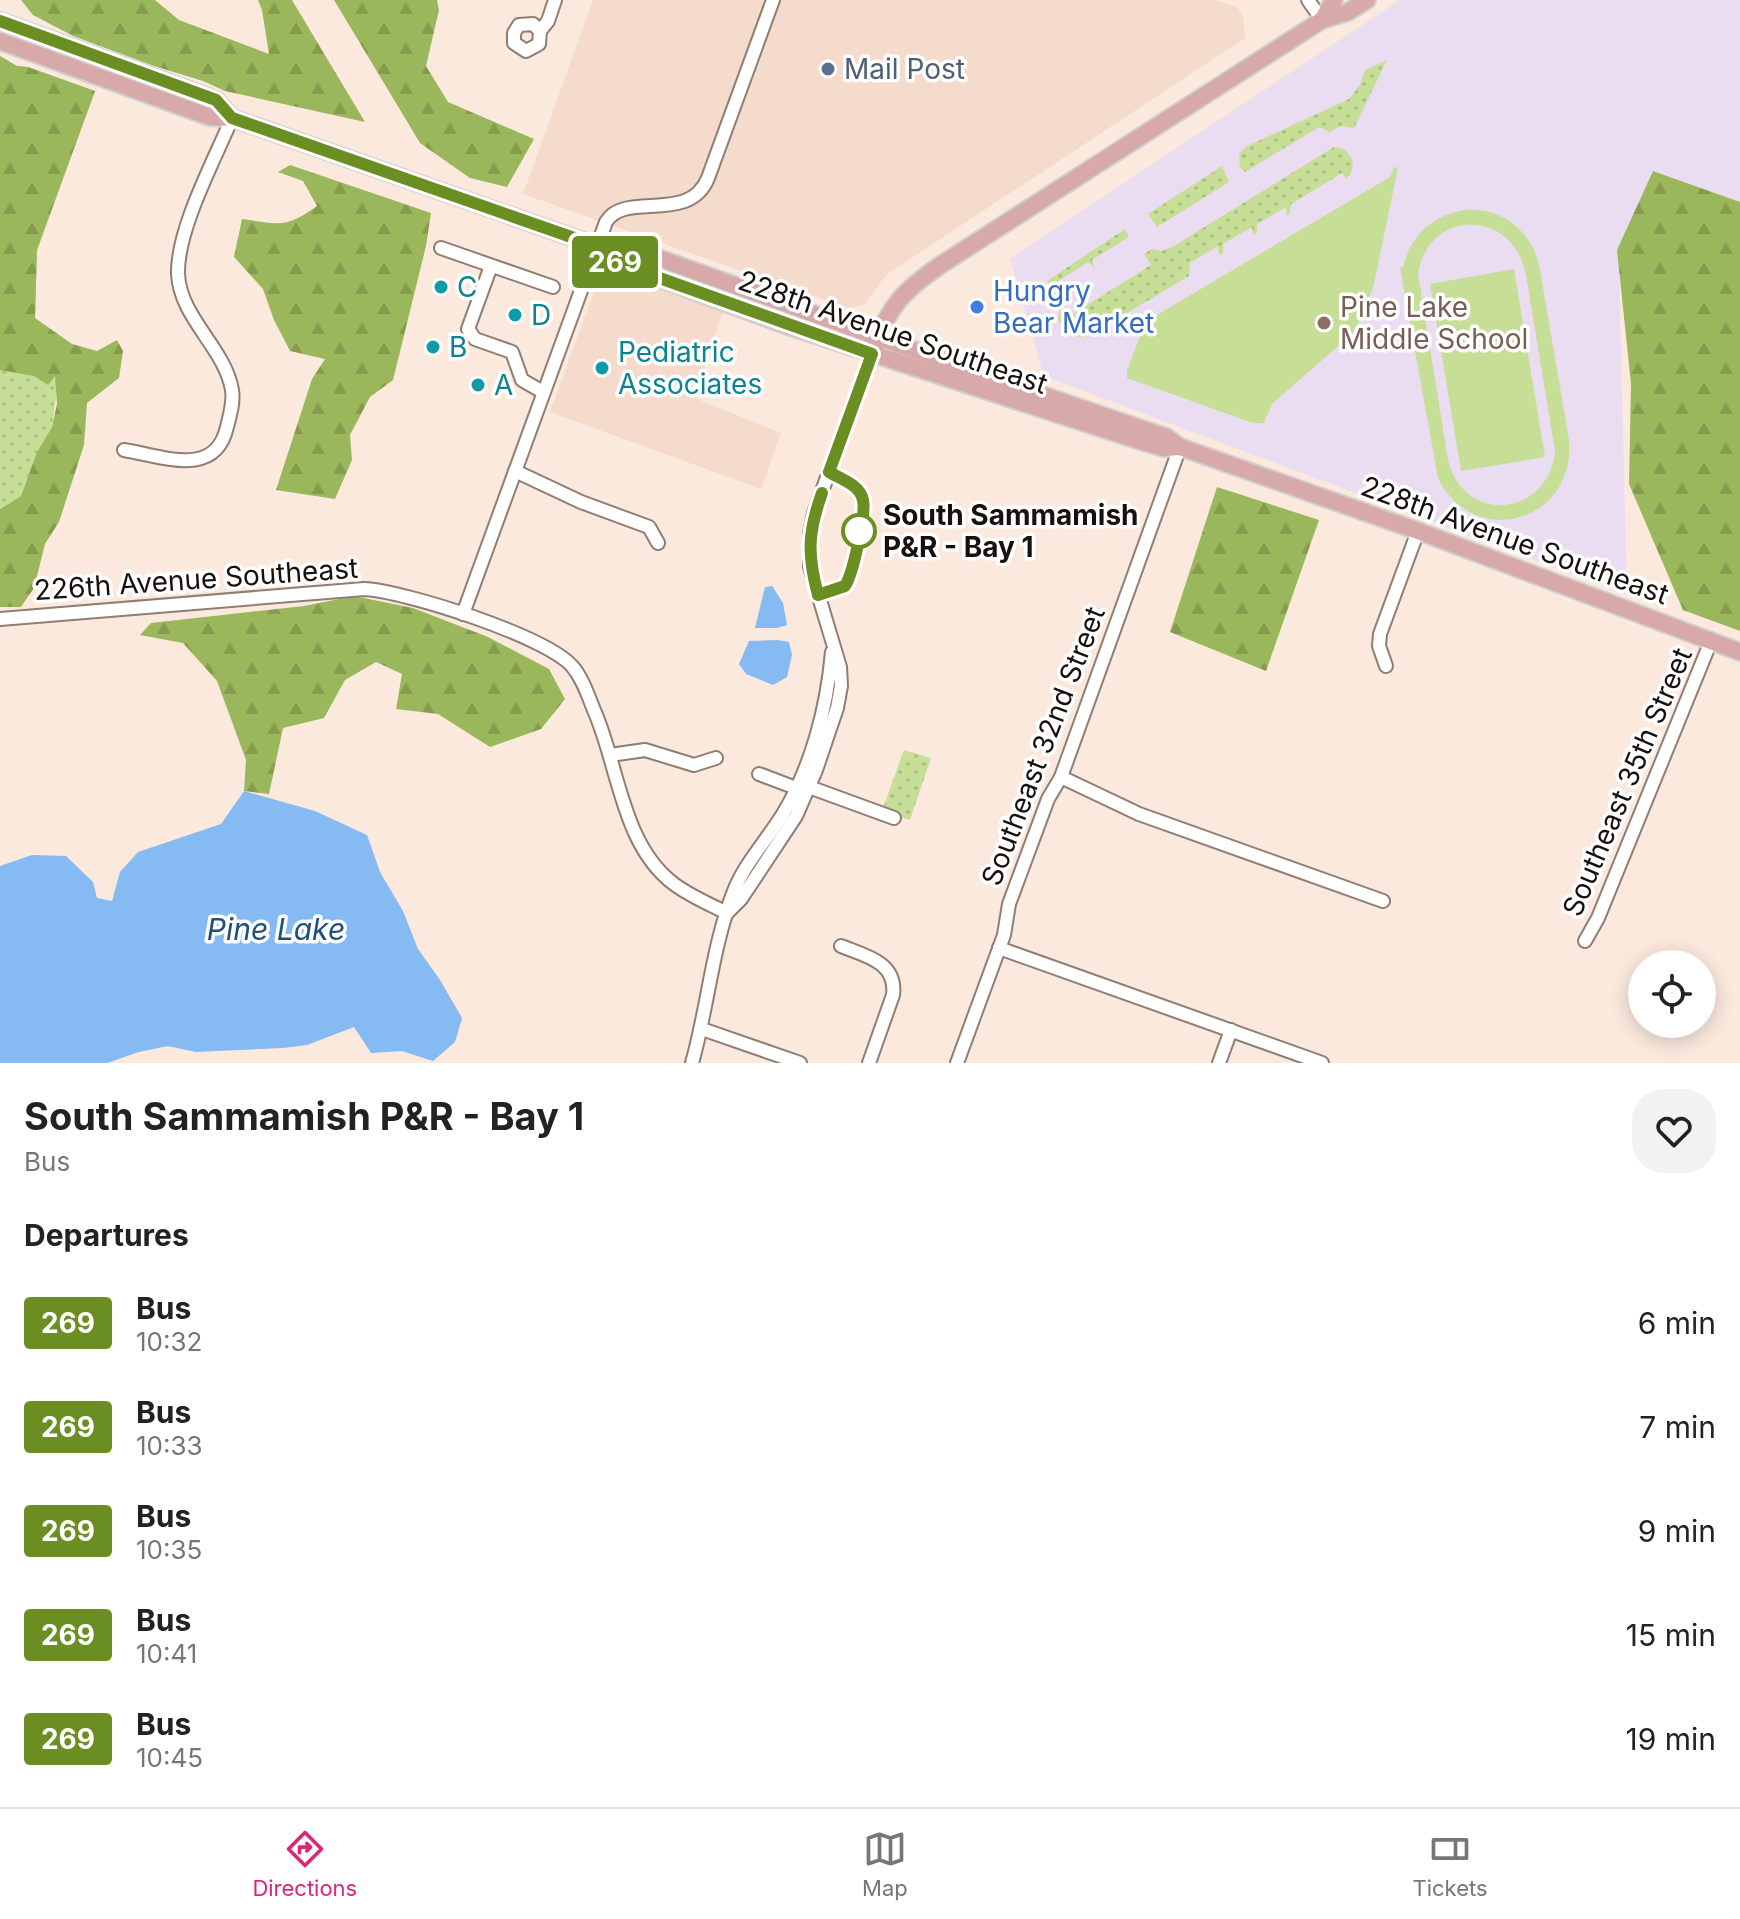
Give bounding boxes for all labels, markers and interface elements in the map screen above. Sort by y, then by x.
place label: Mail Post [844,52,965,86]
marker: Mail Post [819,60,837,78]
line badge: 269 [569,236,661,288]
text: 269 [588,245,642,279]
street label: 228th Avenue Southeast [734,263,1052,401]
place label: C [457,270,477,304]
place label: Hungry Bear Market [993,274,1154,340]
marker: C [432,278,450,296]
place label: Pine Lake Middle School [1340,290,1528,356]
place label: D [531,298,551,332]
marker: Hungry Bear Market [968,298,986,316]
marker: D [506,306,524,324]
marker: Pine Lake Middle School [1315,314,1333,332]
place label: B [449,330,467,364]
place label: Pediatric Associates [618,335,762,401]
marker: B [424,338,442,356]
marker: Pediatric Associates [593,359,611,377]
place label: A [494,368,513,402]
marker: A [469,376,487,394]
street label: 228th Avenue Southeast [1357,469,1673,611]
place label: South Sammamish P&R - Bay 1 [883,498,1139,564]
marker: South Sammamish P&R - Bay 1 [842,514,876,548]
street label: 226th Avenue Southeast [33,551,359,607]
street label: Southeast 32nd Street [974,602,1112,890]
street label: Southeast 35th Street [1555,643,1699,921]
water label: Pine Lake [207,911,345,947]
map controls [1628,950,1716,1038]
button: locate [1628,950,1716,1038]
button: heart [1632,1089,1716,1173]
text: South Sammamish P&R - Bay 1 [24,1093,584,1139]
text: Bus [24,1146,70,1177]
text: Departures [24,1217,189,1253]
text: Bus [136,1290,191,1326]
text: 6 min [1638,1305,1716,1341]
text: 269 [41,1306,95,1340]
text: 10:32 [136,1326,202,1357]
text: Bus [136,1394,191,1430]
text: 7 min [1639,1409,1716,1445]
text: 269 [41,1410,95,1444]
text: 10:33 [136,1430,203,1461]
text: Bus [136,1498,191,1534]
text: 9 min [1638,1513,1716,1549]
text: 269 [41,1514,95,1548]
text: 10:35 [136,1534,202,1565]
text: Bus [136,1602,191,1638]
text: 15 min [1626,1617,1716,1653]
text: 269 [41,1618,95,1652]
text: 10:41 [136,1638,197,1669]
text: Bus [136,1706,191,1742]
text: 19 min [1625,1721,1716,1757]
text: 269 [41,1722,95,1756]
text: 10:45 [136,1742,203,1773]
tab: Directions [252,1827,357,1901]
tab: Map [862,1827,908,1901]
tab: Tickets [1413,1827,1488,1901]

